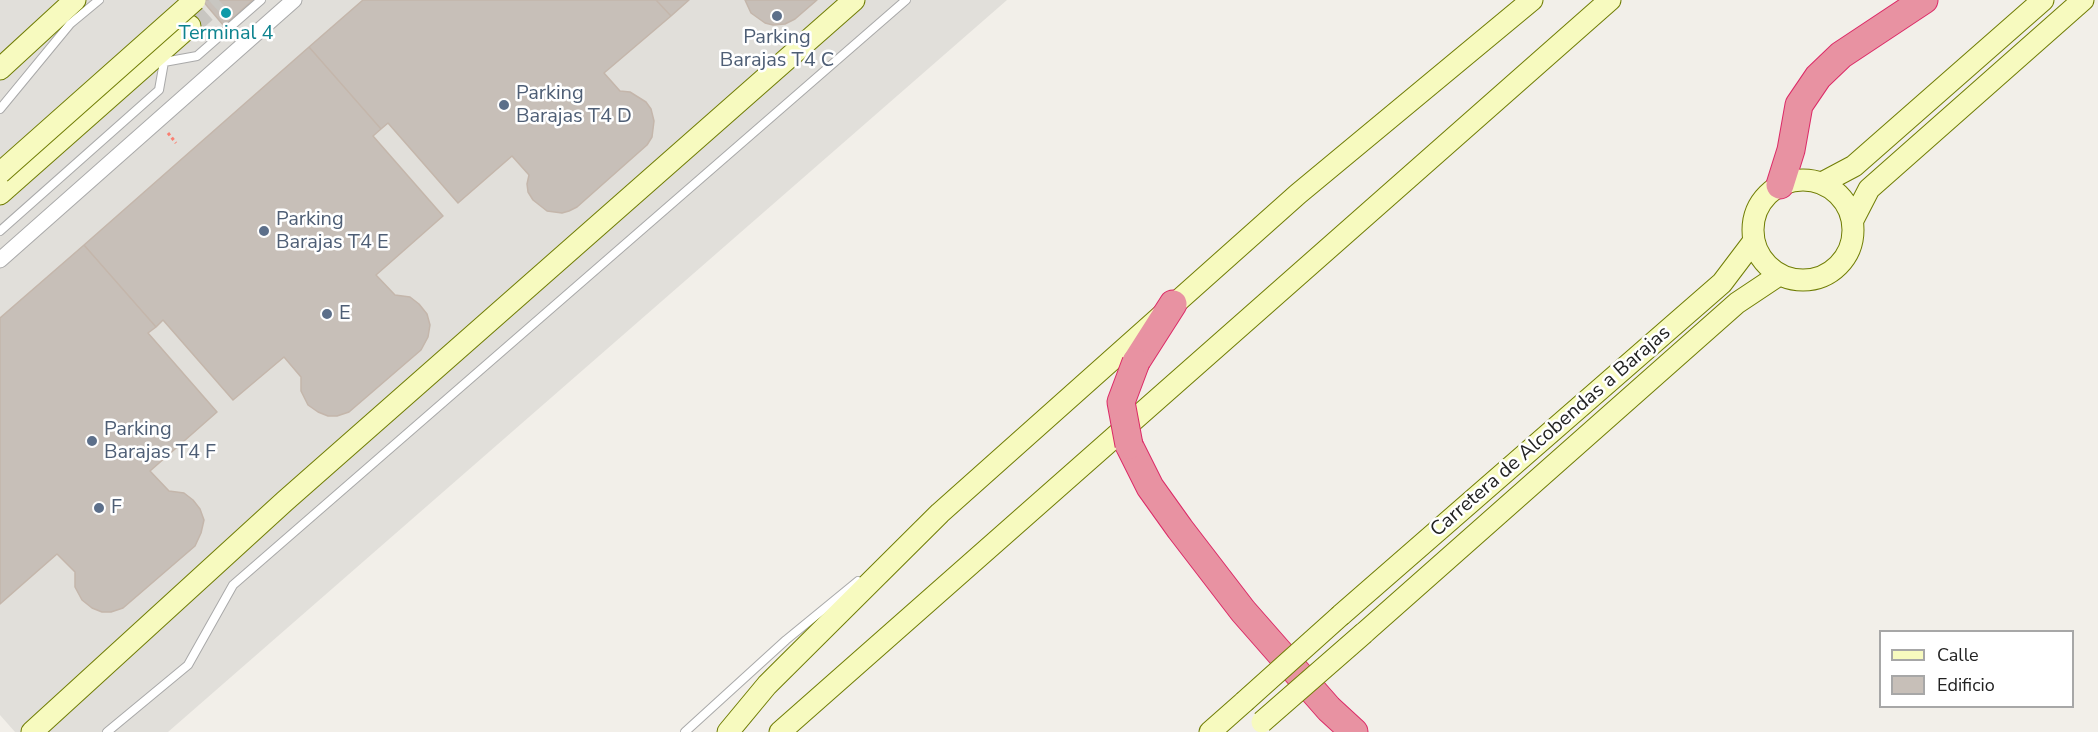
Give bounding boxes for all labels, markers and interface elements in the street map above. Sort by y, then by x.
marker: Terminal 4 [219,6,233,20]
marker: Parking Barajas T4 C [770,9,784,23]
place label: Terminal 4 [178,22,274,46]
place label: Parking Barajas T4 C [720,26,834,73]
place label: Parking Barajas T4 D [516,82,632,129]
marker: Parking Barajas T4 D [497,98,511,112]
place label: Parking Barajas T4 E [276,208,389,255]
marker: Parking Barajas T4 E [257,224,271,238]
place label: E [339,302,351,326]
marker: E [320,307,334,321]
street label: Carretera de Alcobendas a Barajas [1426,321,1676,543]
place label: Parking Barajas T4 F [104,418,216,465]
marker: Parking Barajas T4 F [85,434,99,448]
place label: F [111,496,122,520]
marker: F [92,501,106,515]
legend [1879,630,2074,708]
text: Calle [1937,643,1979,667]
text: Edificio [1937,673,1995,697]

